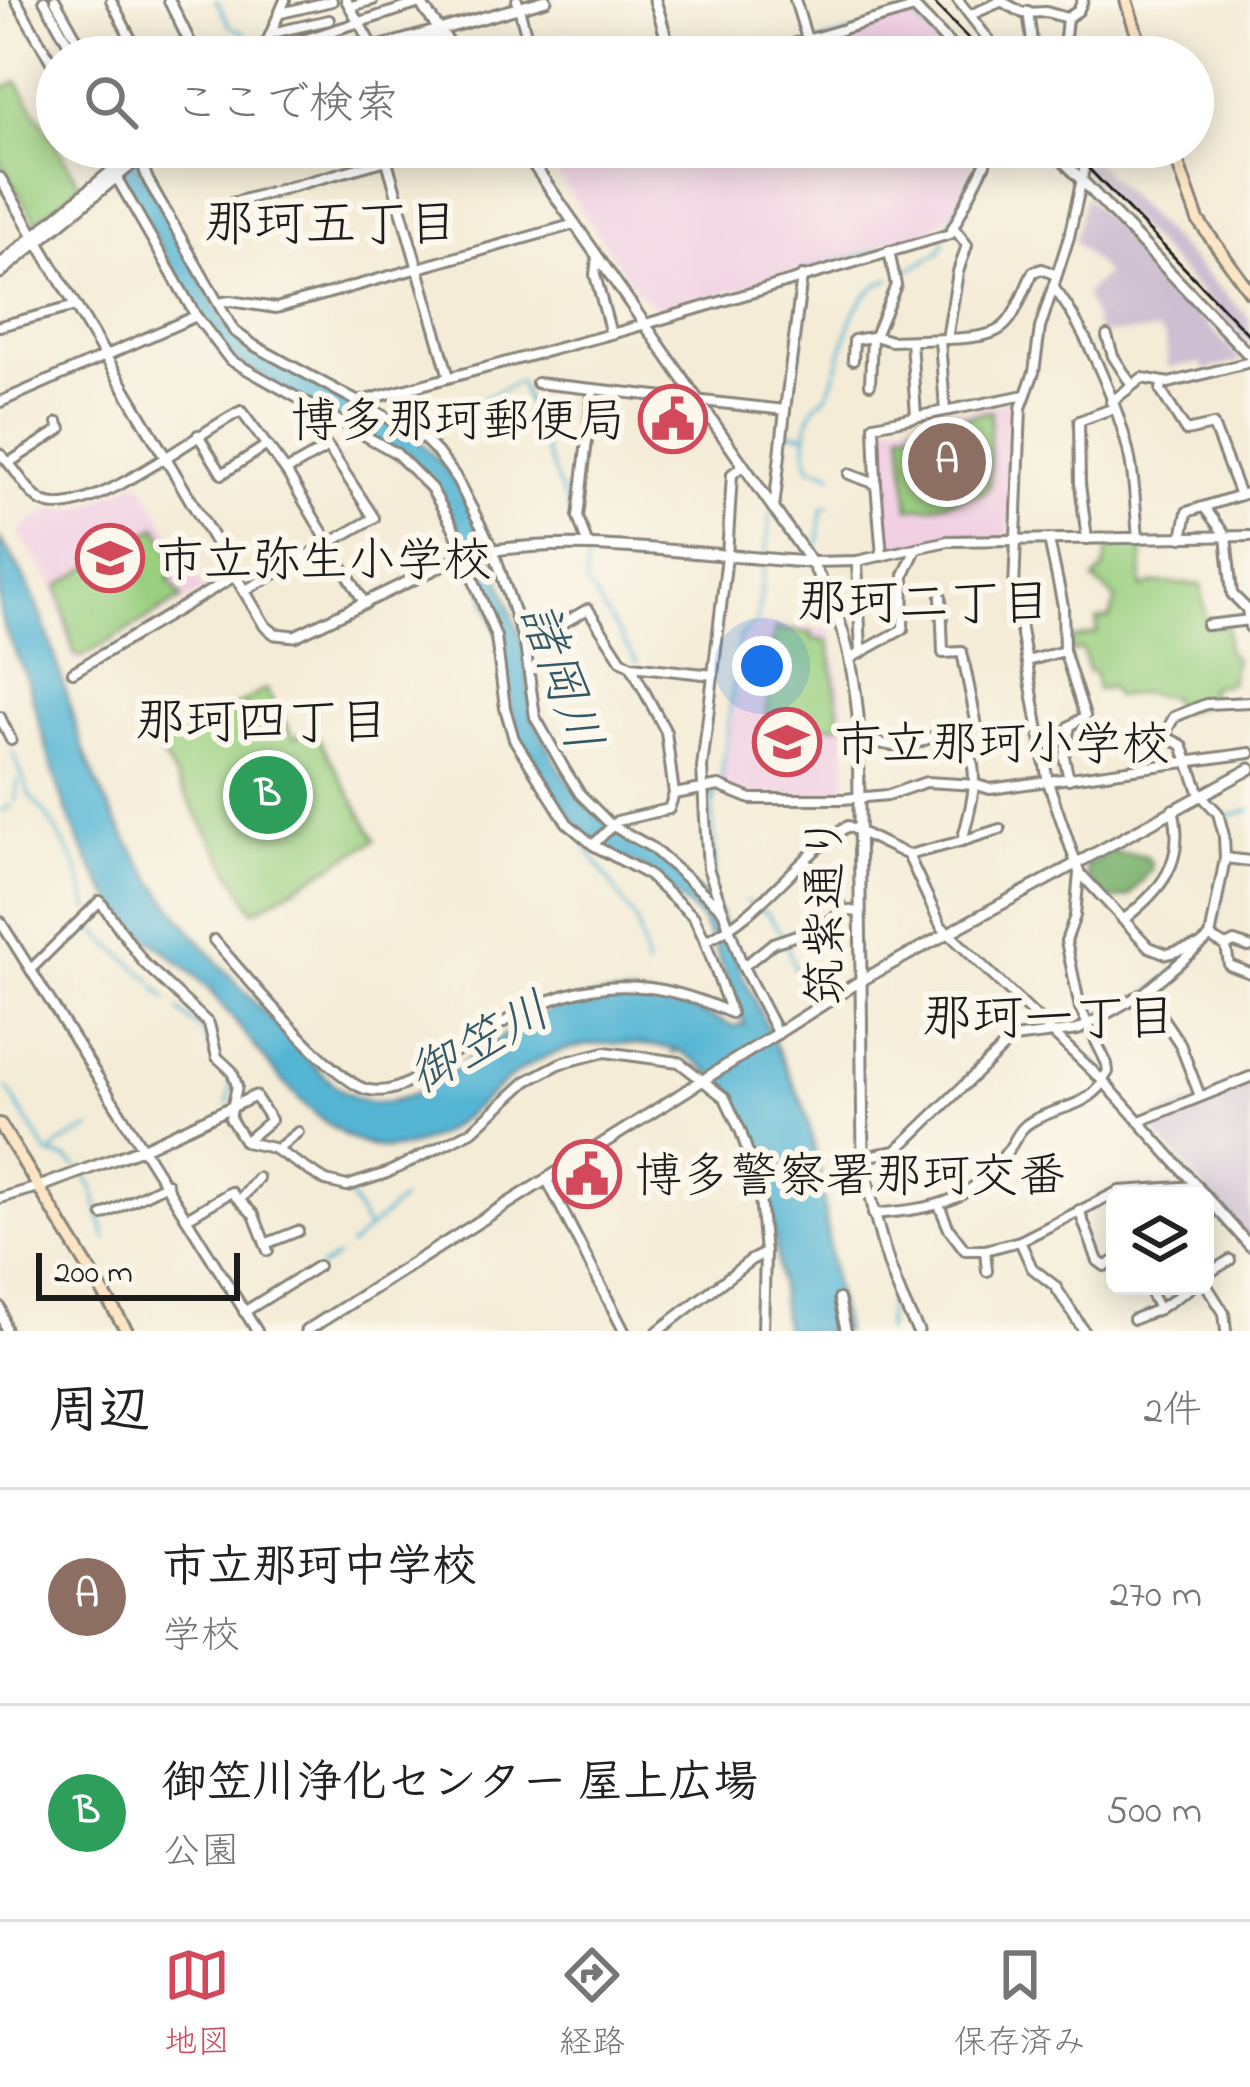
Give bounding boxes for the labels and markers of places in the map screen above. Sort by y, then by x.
public building icon: 博多那珂郵便局 [638,384,708,454]
place label: 博多那珂郵便局 [290,389,626,459]
pin: A [908,417,986,507]
school or university icon: 市立弥生小学校 [75,523,145,593]
place label: 市立弥生小学校 [156,528,492,598]
school or university icon: 市立那珂小学校 [752,707,822,777]
place label: 市立那珂小学校 [834,712,1170,782]
pin: B [229,750,307,840]
public building icon: 博多警察署那珂交番 [552,1139,622,1209]
place label: 博多警察署那珂交番 [634,1144,1066,1214]

